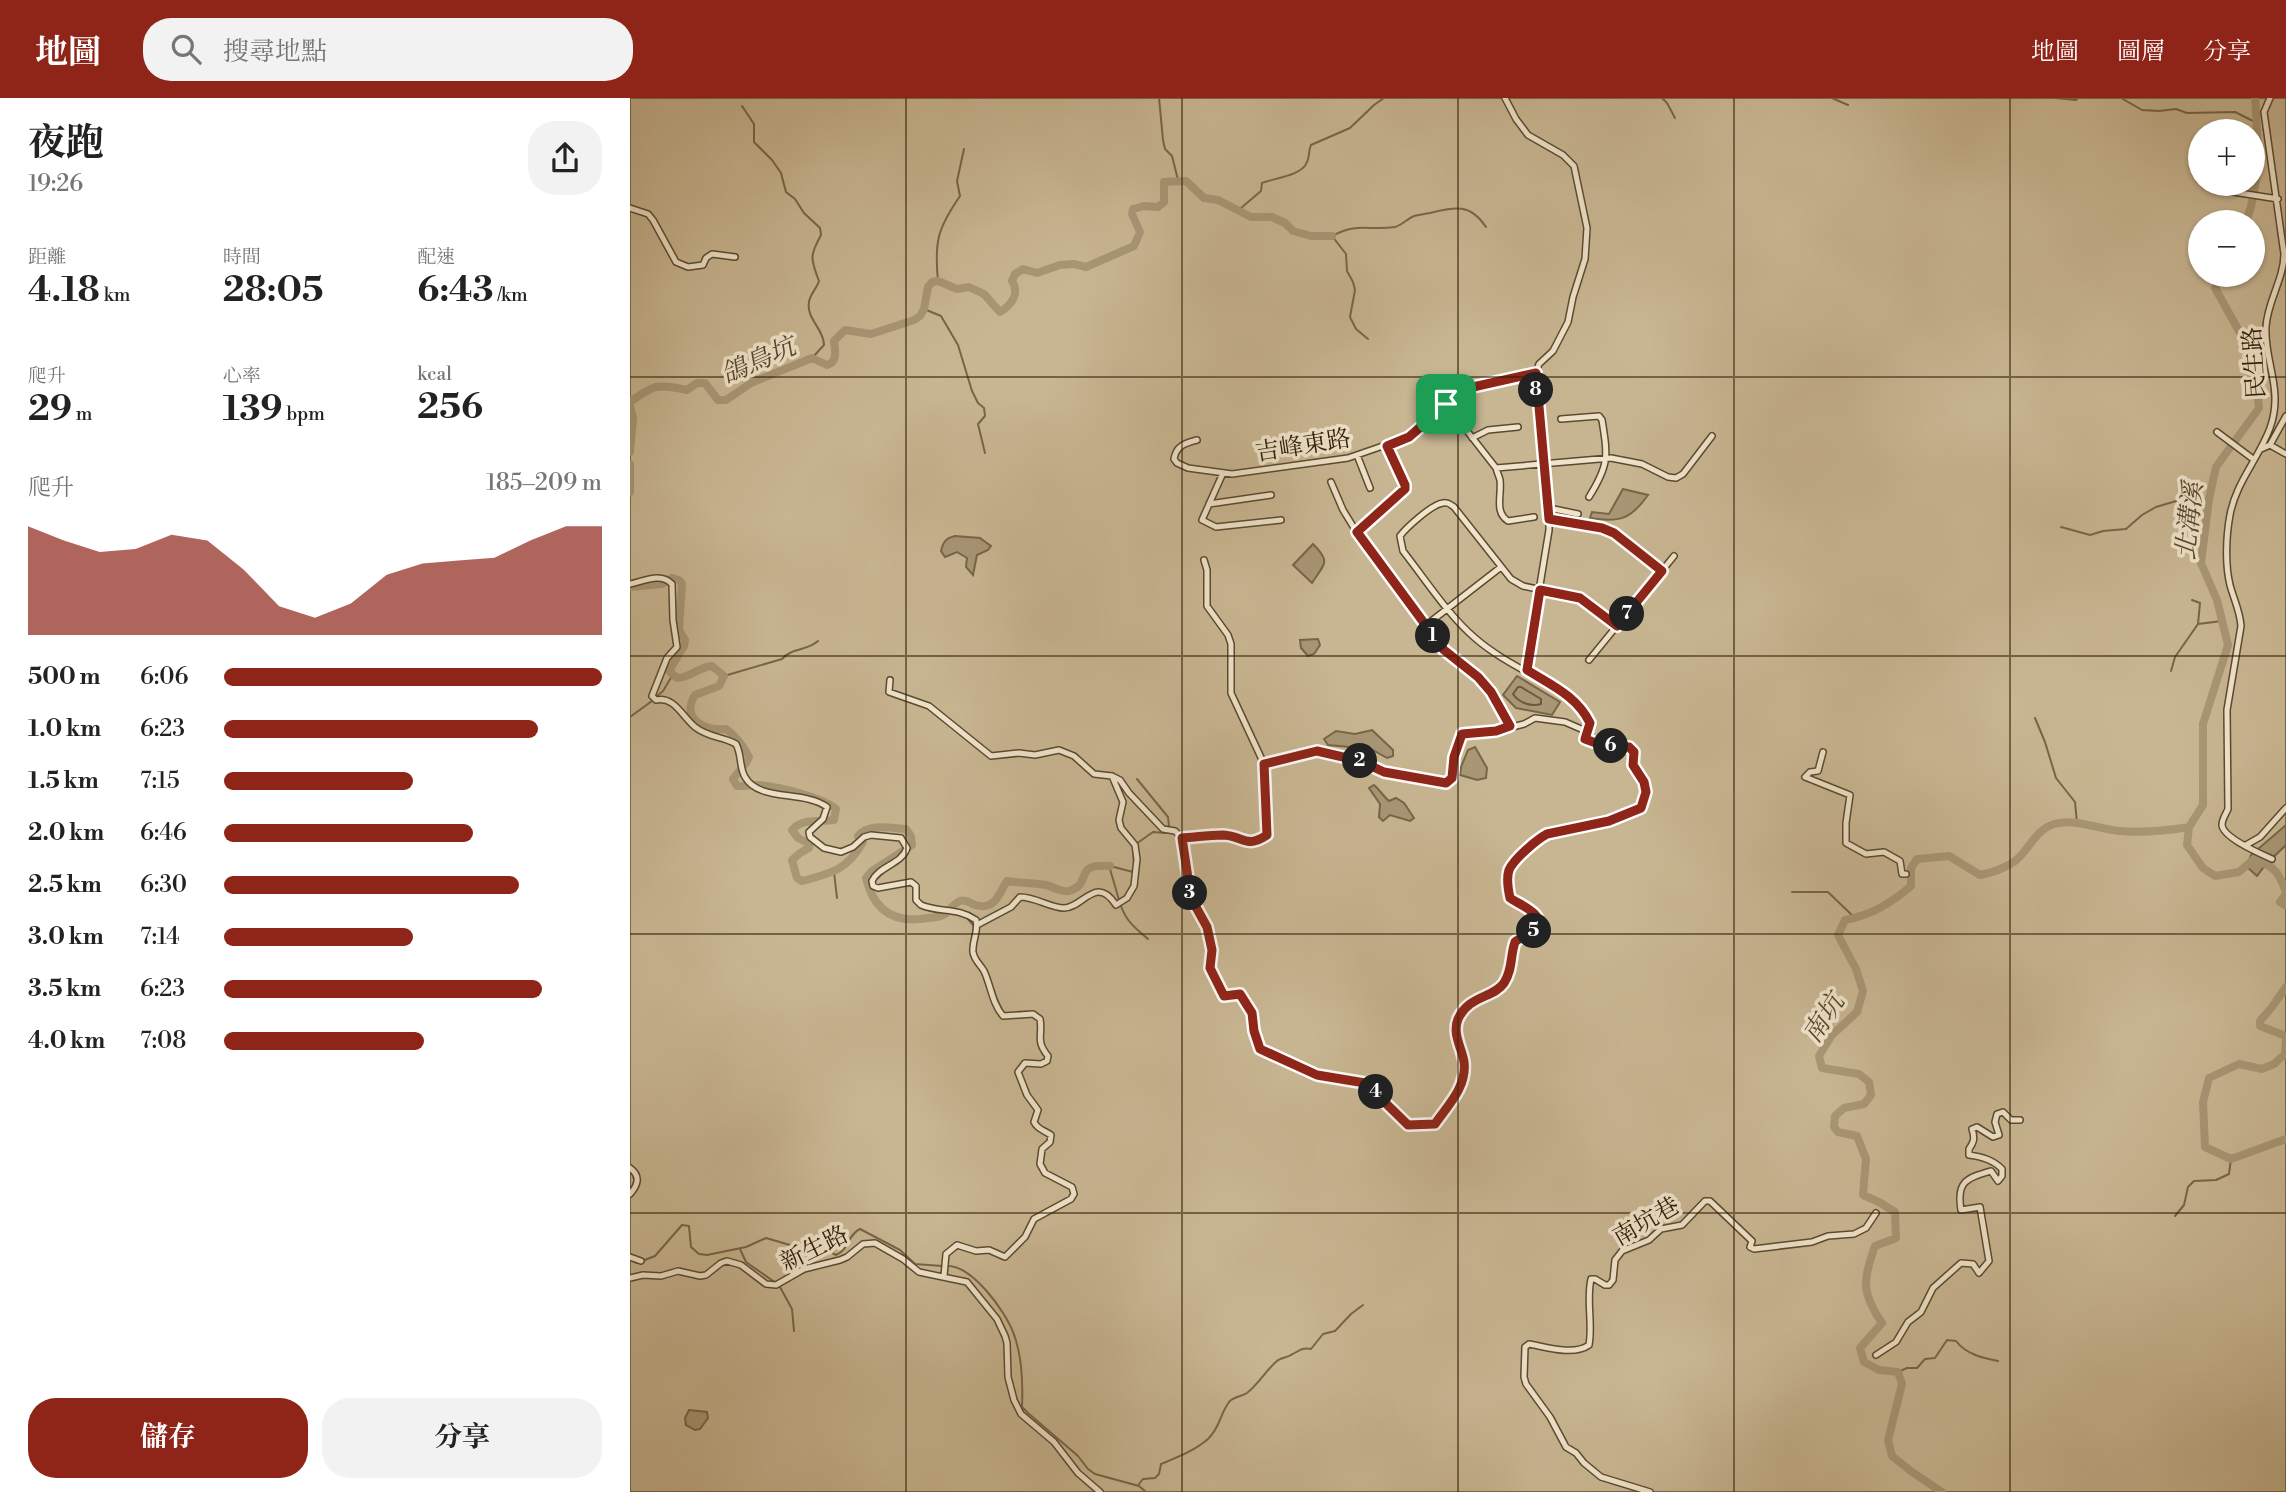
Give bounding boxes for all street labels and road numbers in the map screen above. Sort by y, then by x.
street label: 民生路 [2238,326,2272,400]
street label: 吉峰東路 [1253,424,1353,468]
street label: 南坑巷 [1608,1191,1685,1253]
street label: 新生路 [776,1220,853,1278]

